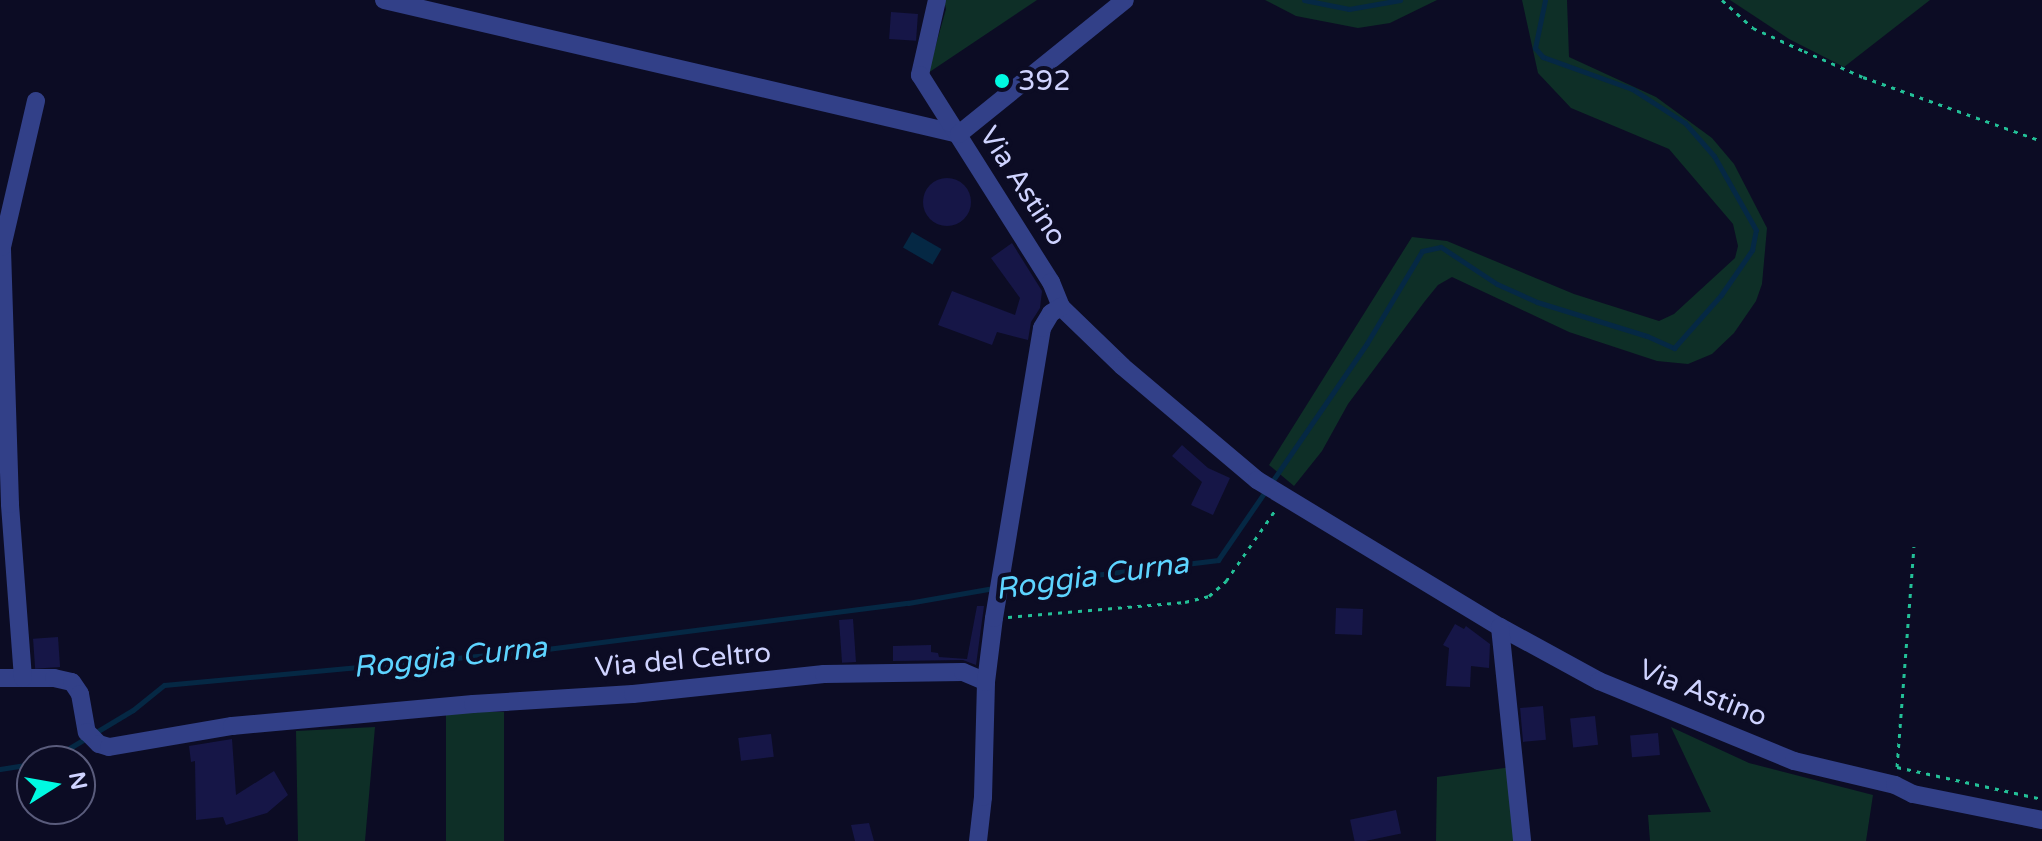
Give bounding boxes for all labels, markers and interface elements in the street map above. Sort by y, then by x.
place label: 392 [1018,64,1071,98]
marker: 392 [993,72,1011,90]
street label: Via Astino [972,120,1074,252]
water label: Roggia Curna [993,546,1191,608]
water label: Roggia Curna [351,630,549,686]
street label: Via del Celtro [593,636,773,684]
street label: Via Astino [1634,652,1772,734]
north arrow [16,745,96,825]
text: N [63,770,92,792]

